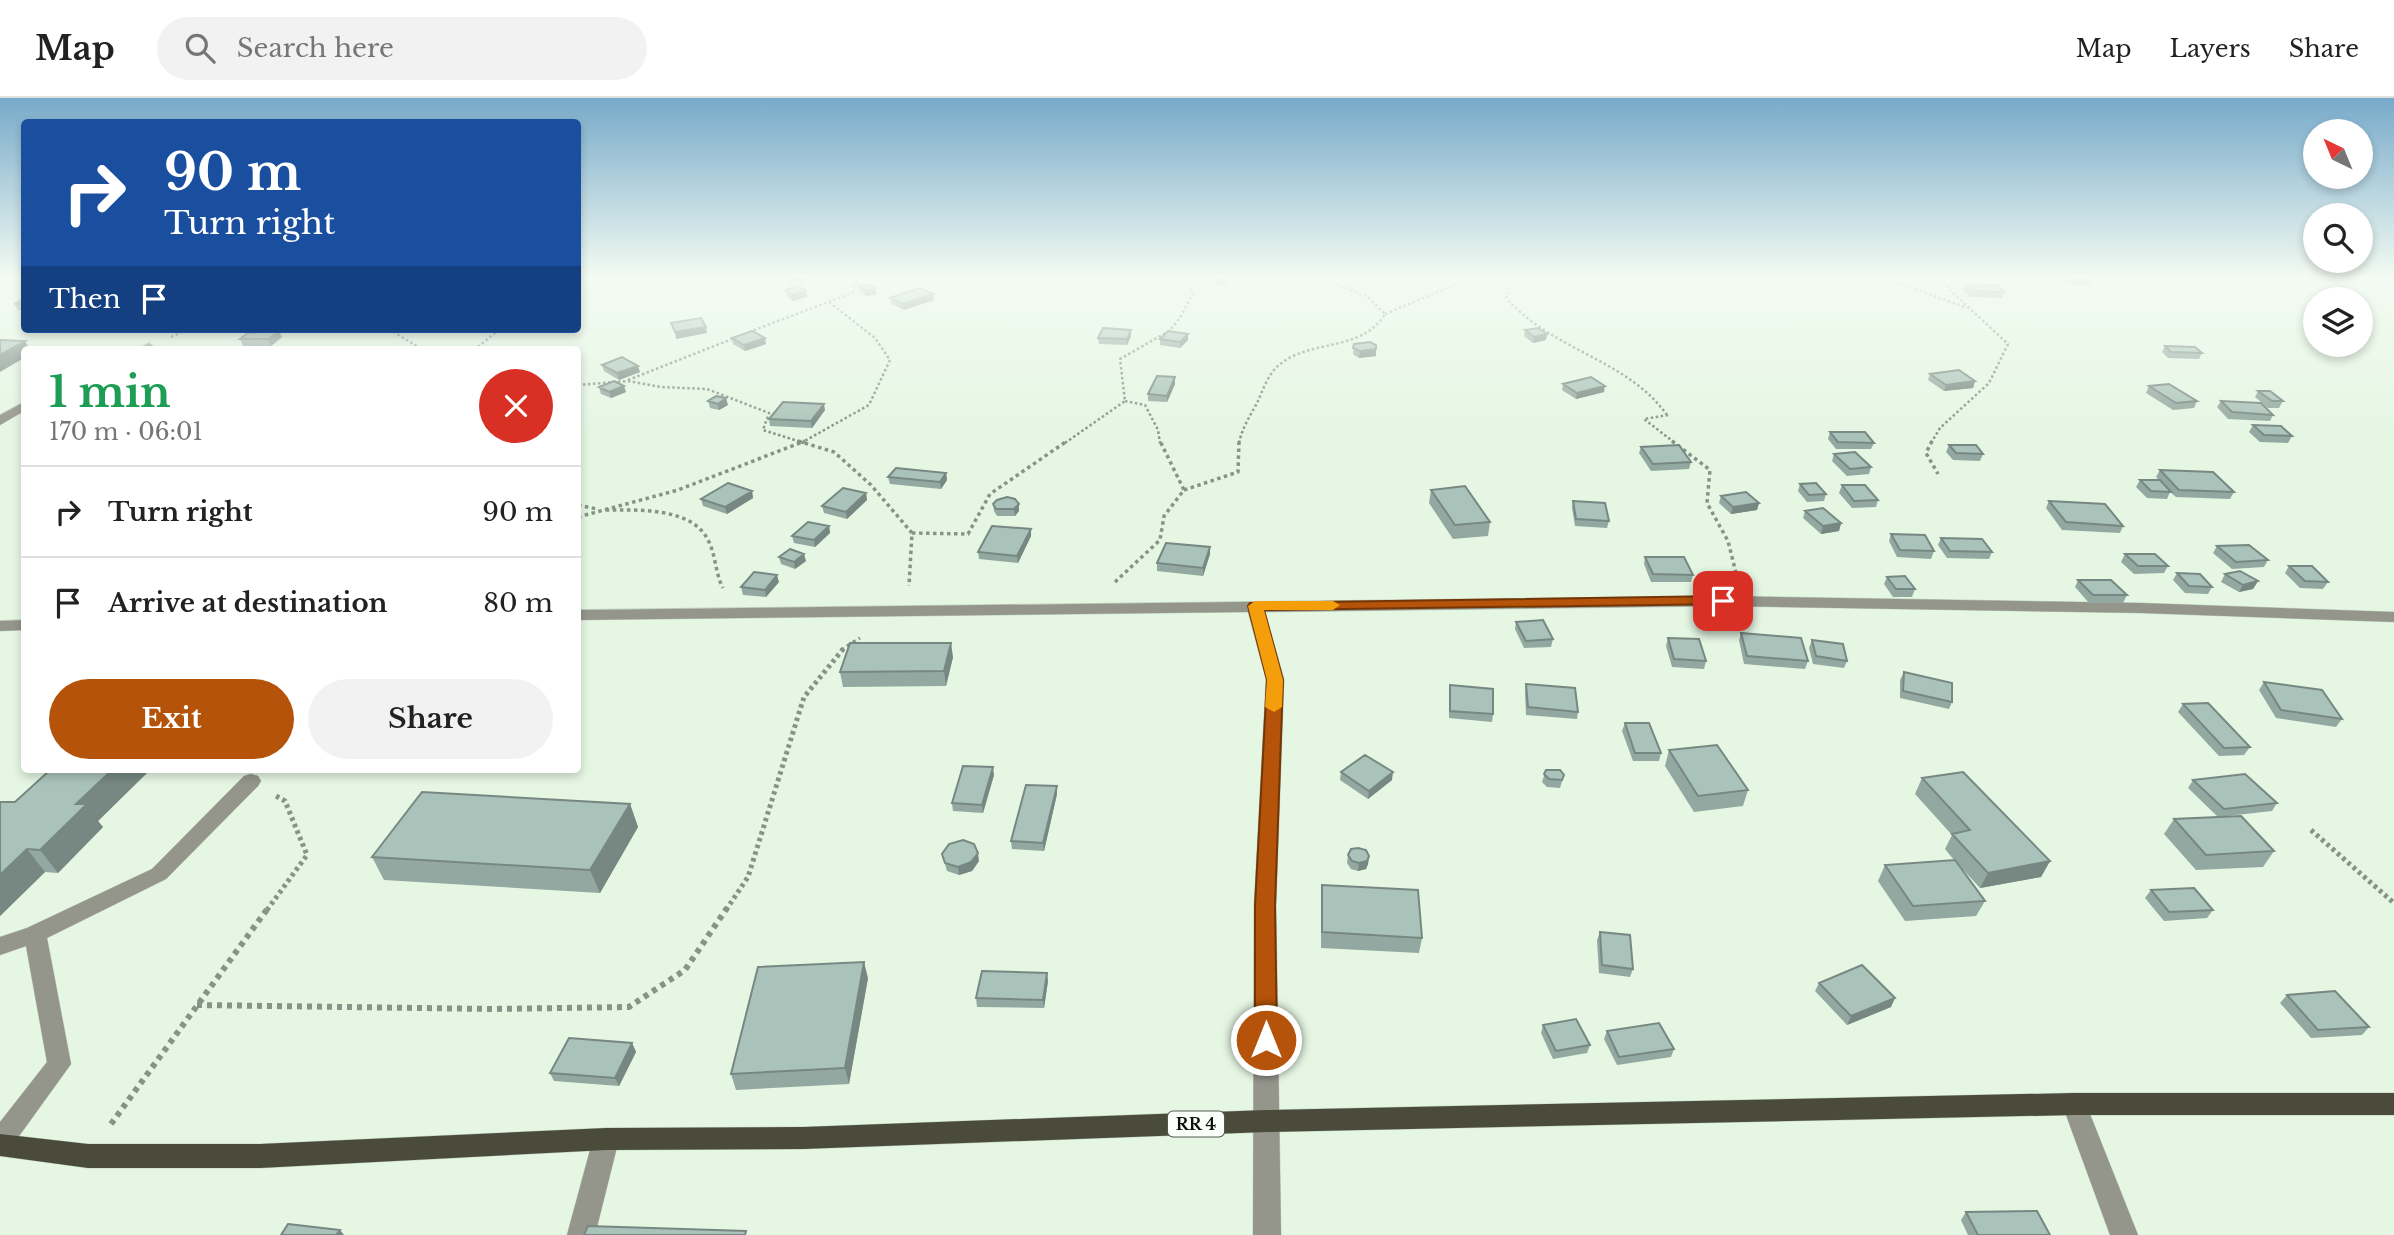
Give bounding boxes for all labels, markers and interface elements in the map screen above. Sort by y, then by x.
search box [157,17,647,80]
text: Map [35,28,115,69]
icon: search [181,29,219,67]
text: Search here [237,32,394,64]
text: Map [2076,34,2132,63]
text: Layers [2170,34,2251,63]
text: Share [2289,34,2359,63]
north arrow [2303,119,2373,189]
map controls [2303,119,2373,357]
text: 90 m [164,142,301,203]
icon: right [49,147,140,238]
text: Turn right [164,203,335,243]
button: search [2303,203,2373,273]
icon: arrive [135,280,173,318]
text: Then [49,283,121,315]
button: layers [2303,287,2373,357]
text: 1 min [49,366,171,418]
button: close [479,369,553,443]
text: 170 m · 06:01 [49,418,203,446]
icon: right [49,493,87,531]
text: Turn right [108,496,253,528]
text: 90 m [482,496,553,528]
pin [1693,571,1753,631]
icon: arrive [1704,582,1742,620]
icon: arrive [49,584,87,622]
text: Arrive at destination [108,587,388,619]
text: 80 m [483,587,553,619]
button: Exit [49,679,294,759]
button: Share [308,679,553,759]
position arrow [1229,1003,1303,1077]
road number: RR 4 [1168,1112,1224,1136]

